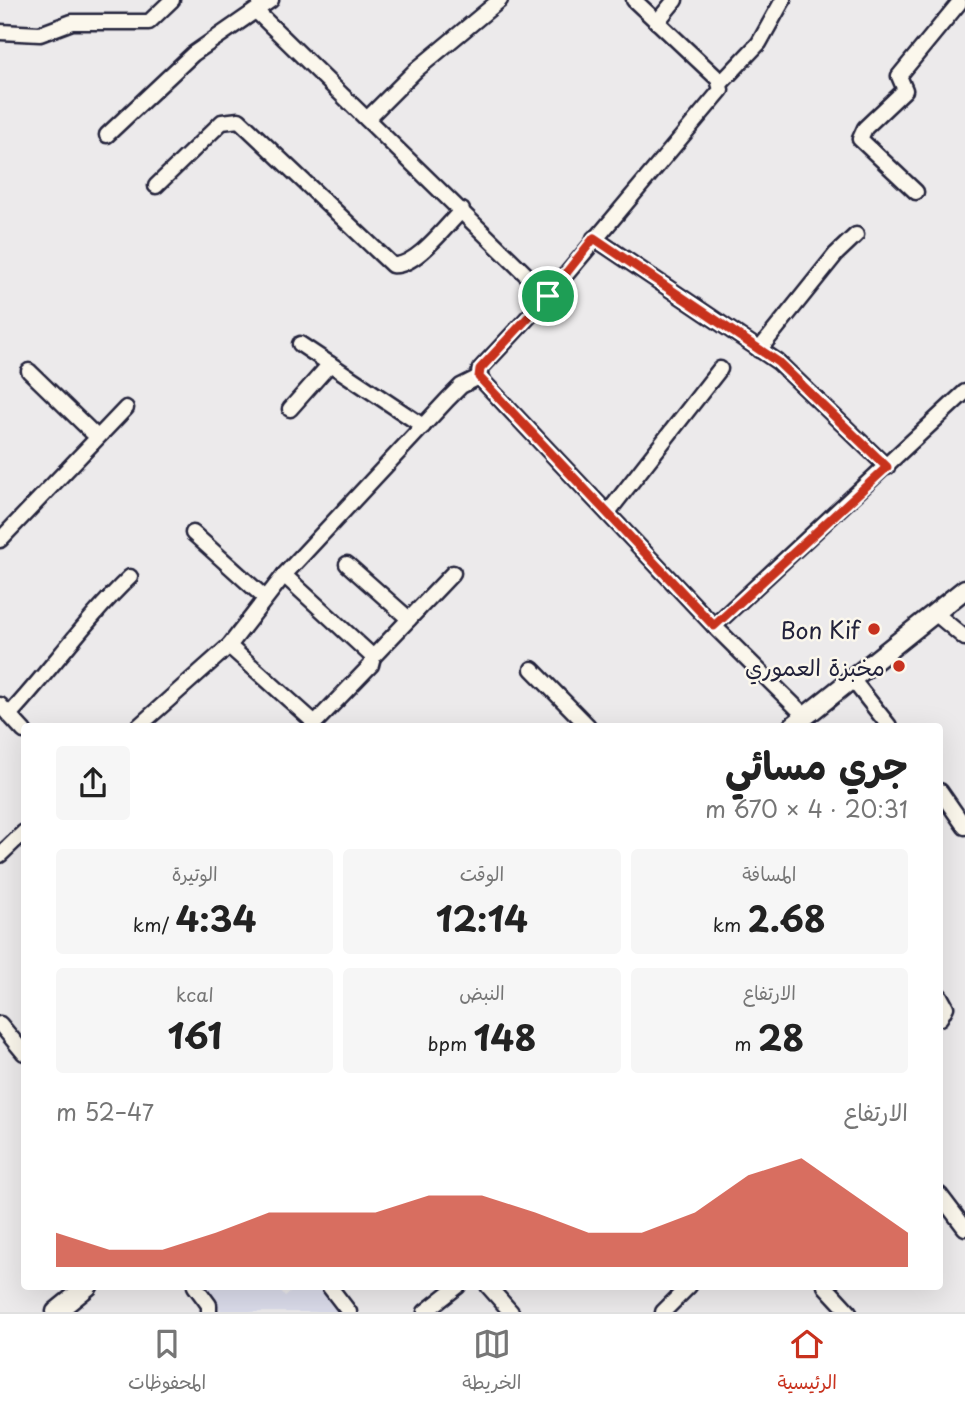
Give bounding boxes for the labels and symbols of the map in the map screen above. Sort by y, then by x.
pin [518,266,578,326]
place label: Bon Kif [780,612,862,647]
marker: Bon Kif [866,621,882,637]
place label: مخبزة العموري [745,649,885,685]
marker: مخبزة العموري [891,658,907,674]

